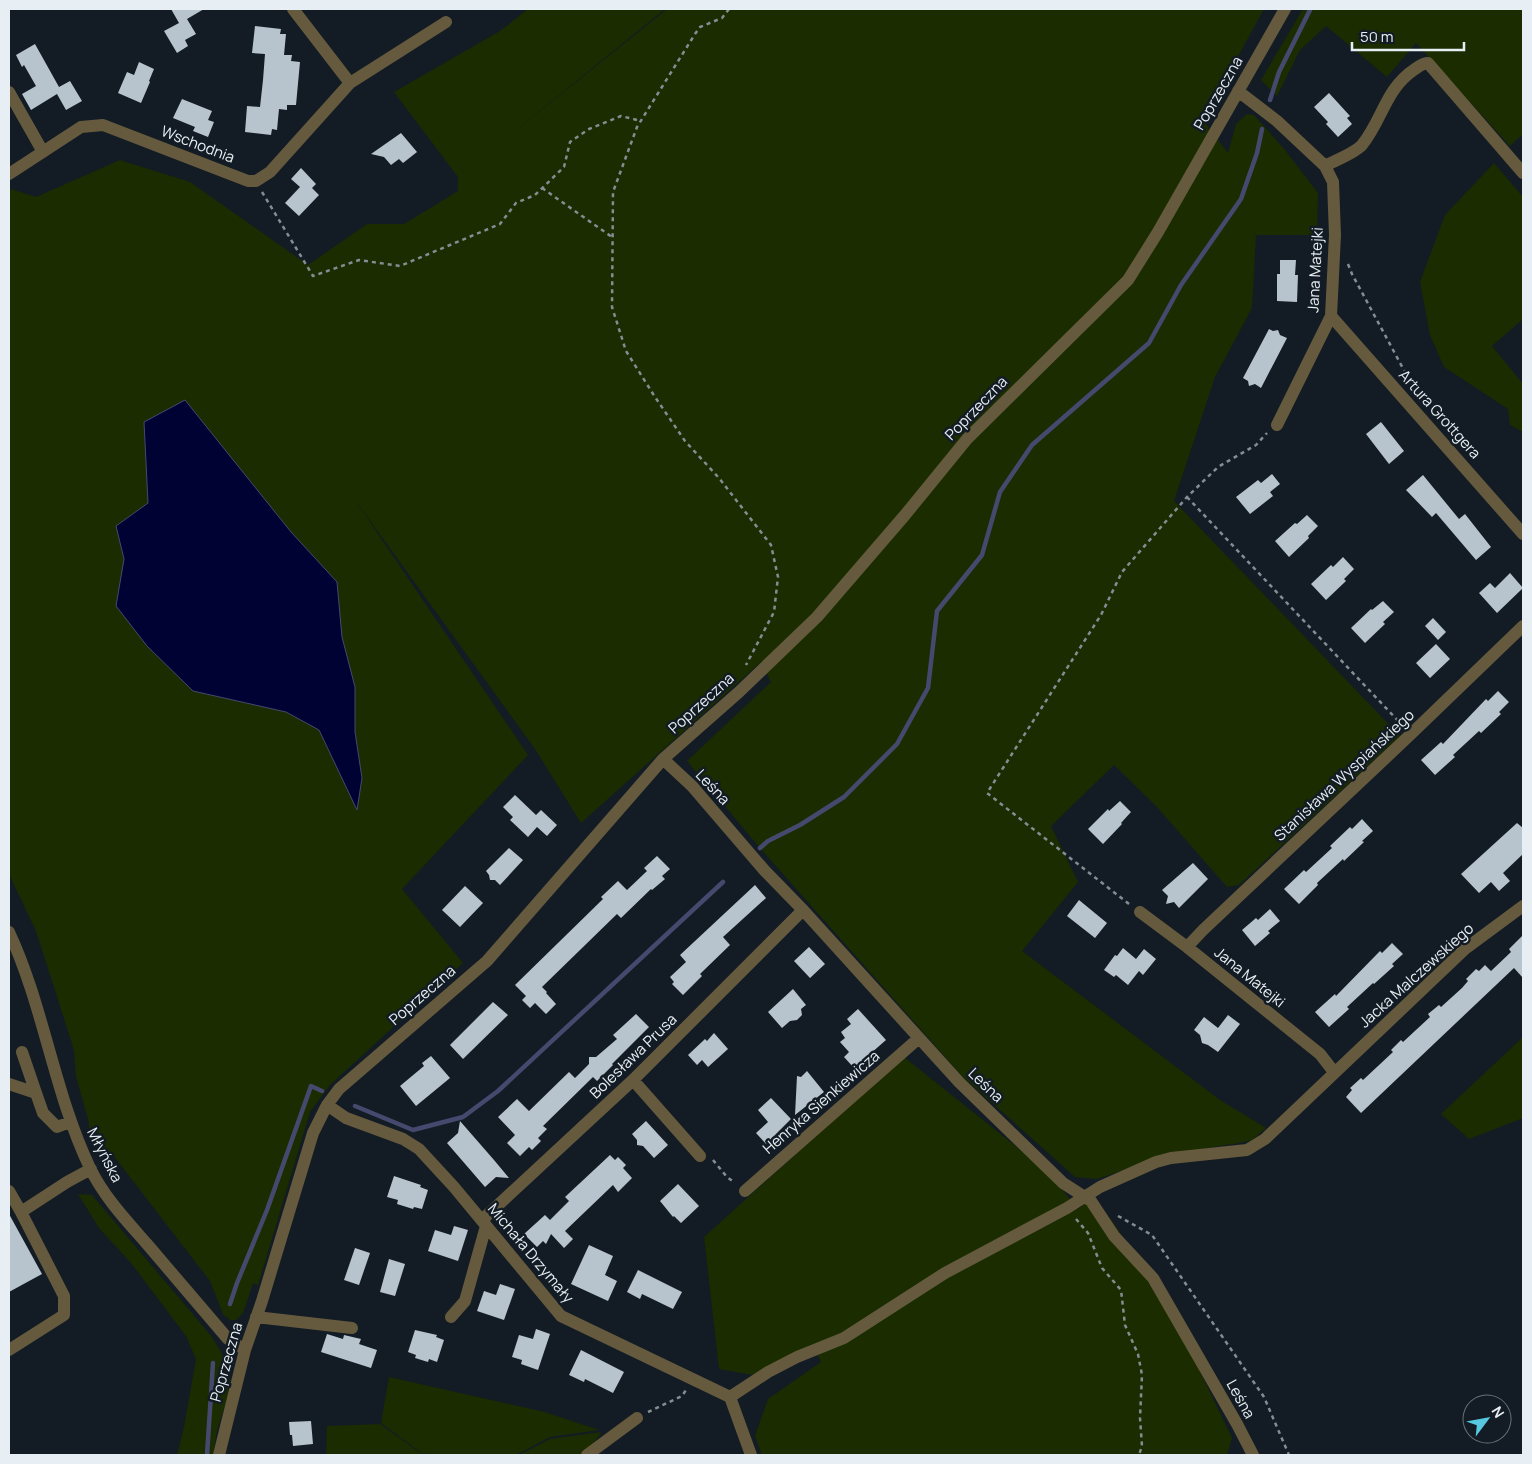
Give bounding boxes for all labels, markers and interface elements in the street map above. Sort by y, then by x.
scale bar [1352,20,1464,52]
text: 50 m [1360,26,1394,47]
street label: Poprzeczna [1188,52,1248,134]
street label: Wschodnia [158,120,238,168]
street label: Jana Matejki [1302,227,1328,313]
street label: Artura Grottgera [1394,365,1486,463]
street label: Poprzeczna [940,371,1012,445]
street label: Poprzeczna [664,668,738,738]
street label: Stanisława Wyspiańskiego [1269,704,1419,846]
street label: Leśna [691,765,735,809]
street label: Jacka Malczewskiego [1354,918,1478,1032]
street label: Jana Matejki [1210,942,1290,1012]
street label: Poprzeczna [384,960,460,1030]
street label: Bolesława Prusa [585,1009,681,1103]
street label: Henryka Sienkiewicza [758,1045,884,1159]
street label: Leśna [964,1063,1008,1107]
street label: Młyńska [82,1124,128,1186]
street label: Michała Drzymały [483,1199,579,1307]
street label: Poprzeczna [205,1320,247,1404]
street label: Leśna [1222,1376,1260,1422]
north arrow [1462,1394,1512,1444]
text: N [1488,1403,1509,1421]

